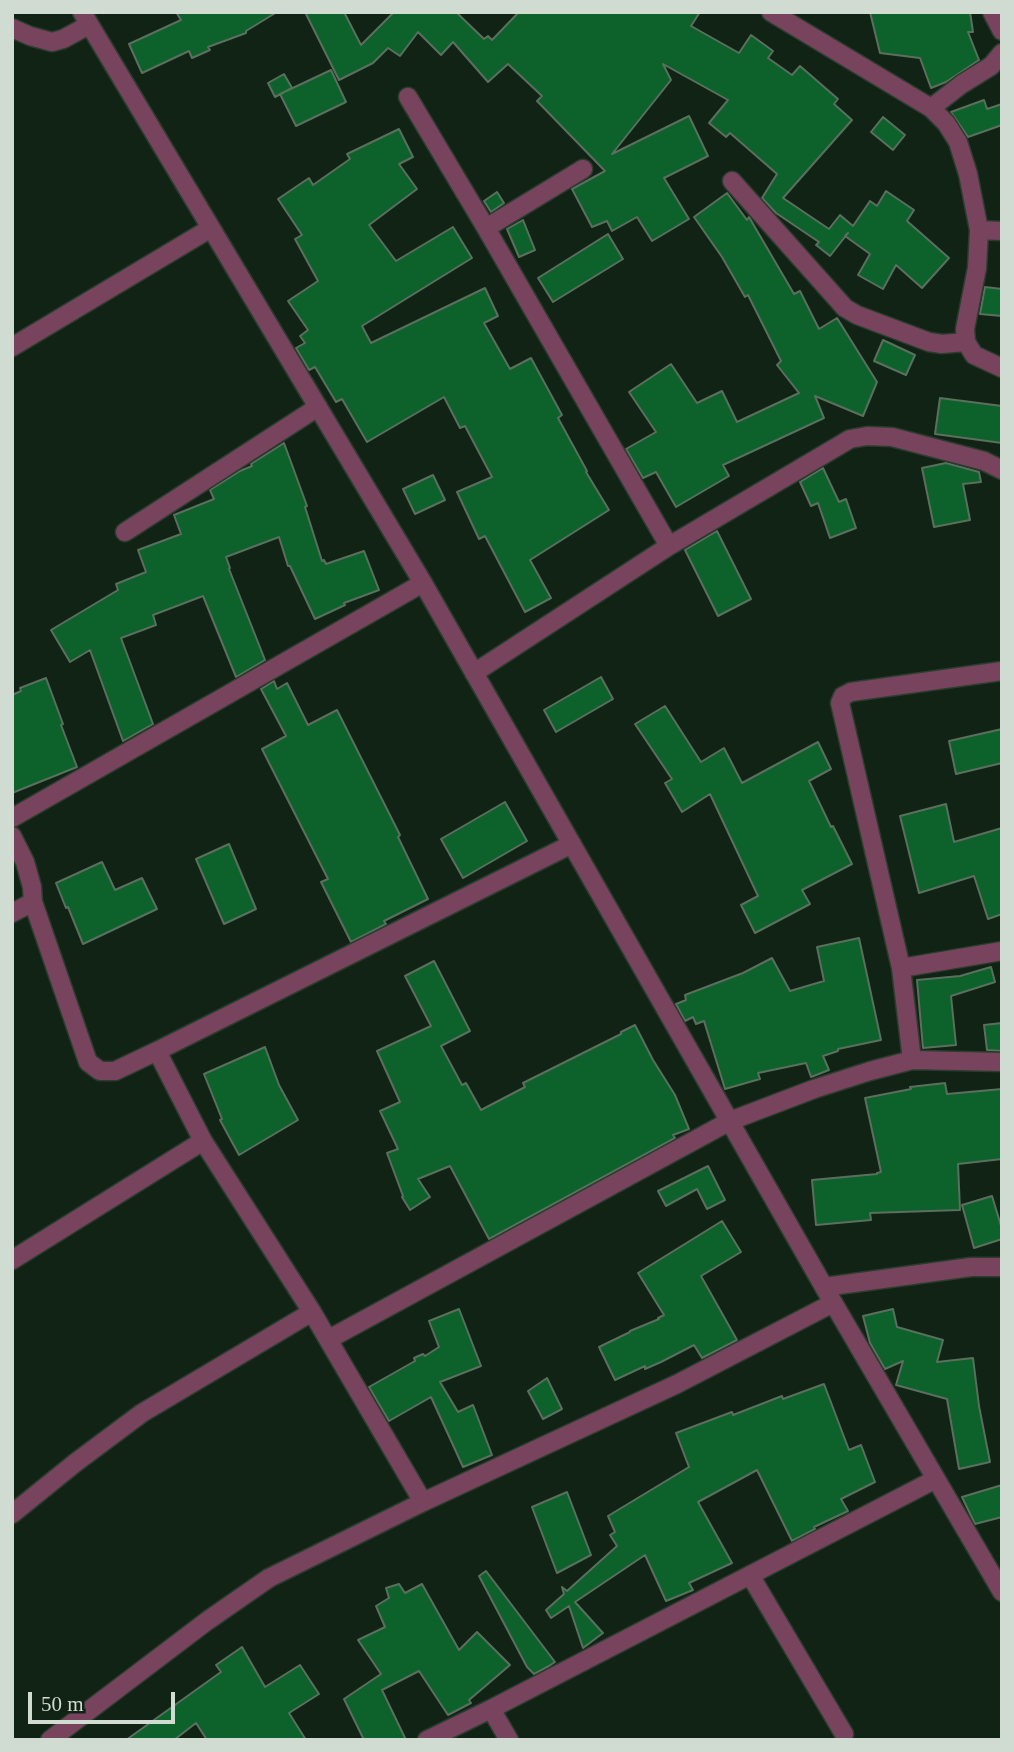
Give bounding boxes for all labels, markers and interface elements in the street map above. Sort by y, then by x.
scale bar [32,1678,178,1722]
text: 50 m [41,1692,84,1716]

